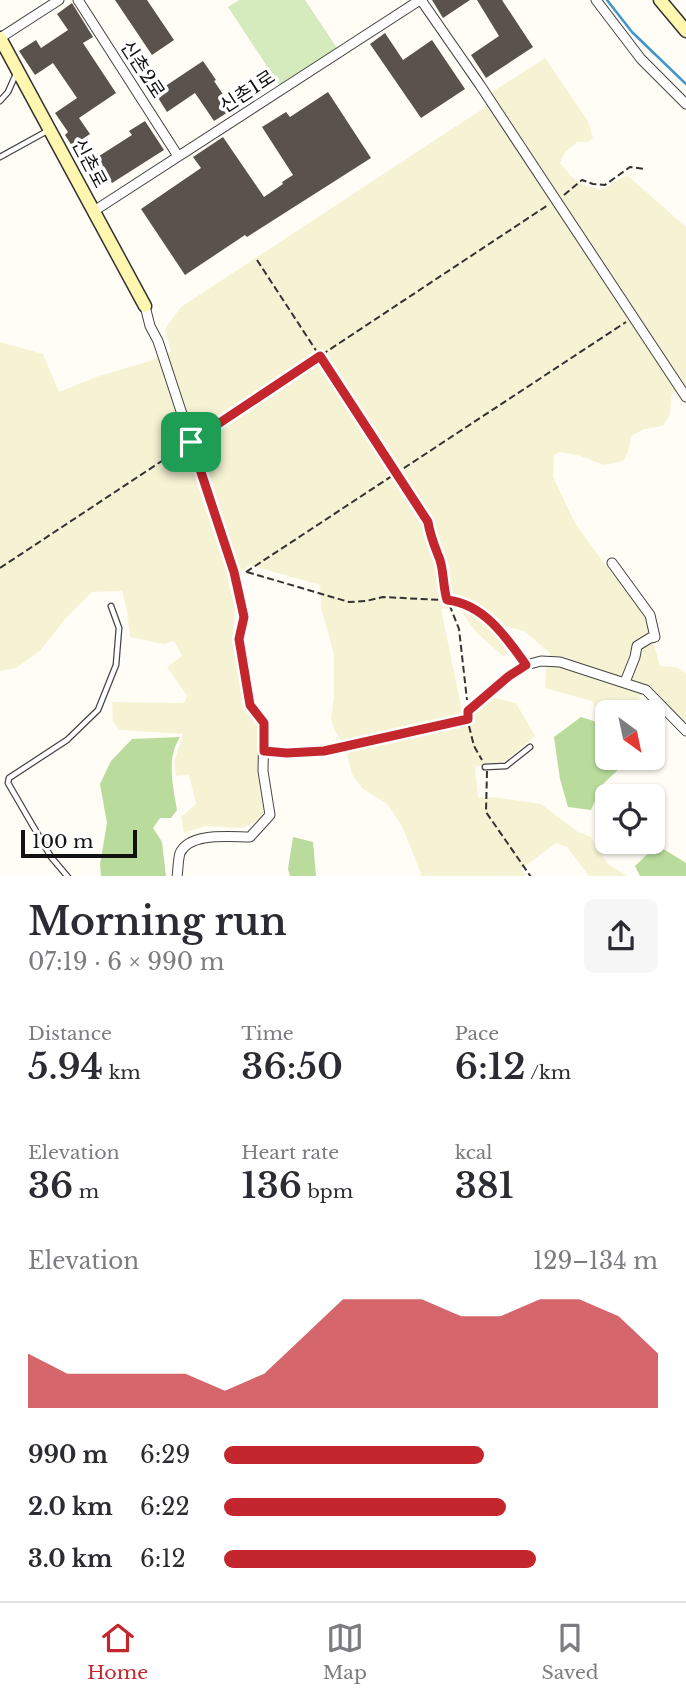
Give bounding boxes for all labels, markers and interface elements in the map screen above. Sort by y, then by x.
street label: 신촌2로 [115,36,170,102]
street label: 신촌1로 [215,65,279,118]
street label: 신촌로 [67,135,112,192]
pin [161,412,221,472]
icon: arrive [172,423,210,461]
north arrow [595,700,665,770]
map controls [595,700,665,854]
button: locate [595,784,665,854]
scale bar [21,828,136,859]
text: 100 m [32,830,93,853]
text: Morning run [28,898,287,945]
button: share [584,899,658,973]
text: 07:19 · 6 × 990 m [28,948,225,976]
text: Distance [28,1022,112,1045]
text: Time [241,1022,294,1045]
text: Pace [455,1022,499,1045]
text: 5.94 [28,1045,103,1088]
text: 36:50 [241,1045,343,1088]
text: 6:12 [455,1045,526,1088]
text: km [103,1061,141,1084]
text: /km [526,1061,571,1084]
text: Elevation [28,1141,120,1164]
text: Heart rate [241,1141,339,1164]
text: kcal [455,1141,493,1164]
text: 36 [28,1164,73,1207]
text: 136 [241,1164,302,1207]
text: 381 [455,1164,514,1207]
text: m [73,1180,99,1203]
text: bpm [302,1180,353,1203]
text: Elevation [28,1247,139,1275]
text: 129–134 m [533,1247,658,1275]
text: 990 m [28,1441,108,1469]
text: 6:29 [140,1441,190,1469]
text: 2.0 km [28,1493,113,1521]
text: 6:22 [140,1493,190,1521]
text: 3.0 km [28,1545,112,1573]
text: 6:12 [140,1545,186,1573]
tab: Home [87,1619,148,1684]
tab: Map [323,1619,367,1684]
tab: Saved [541,1619,599,1684]

